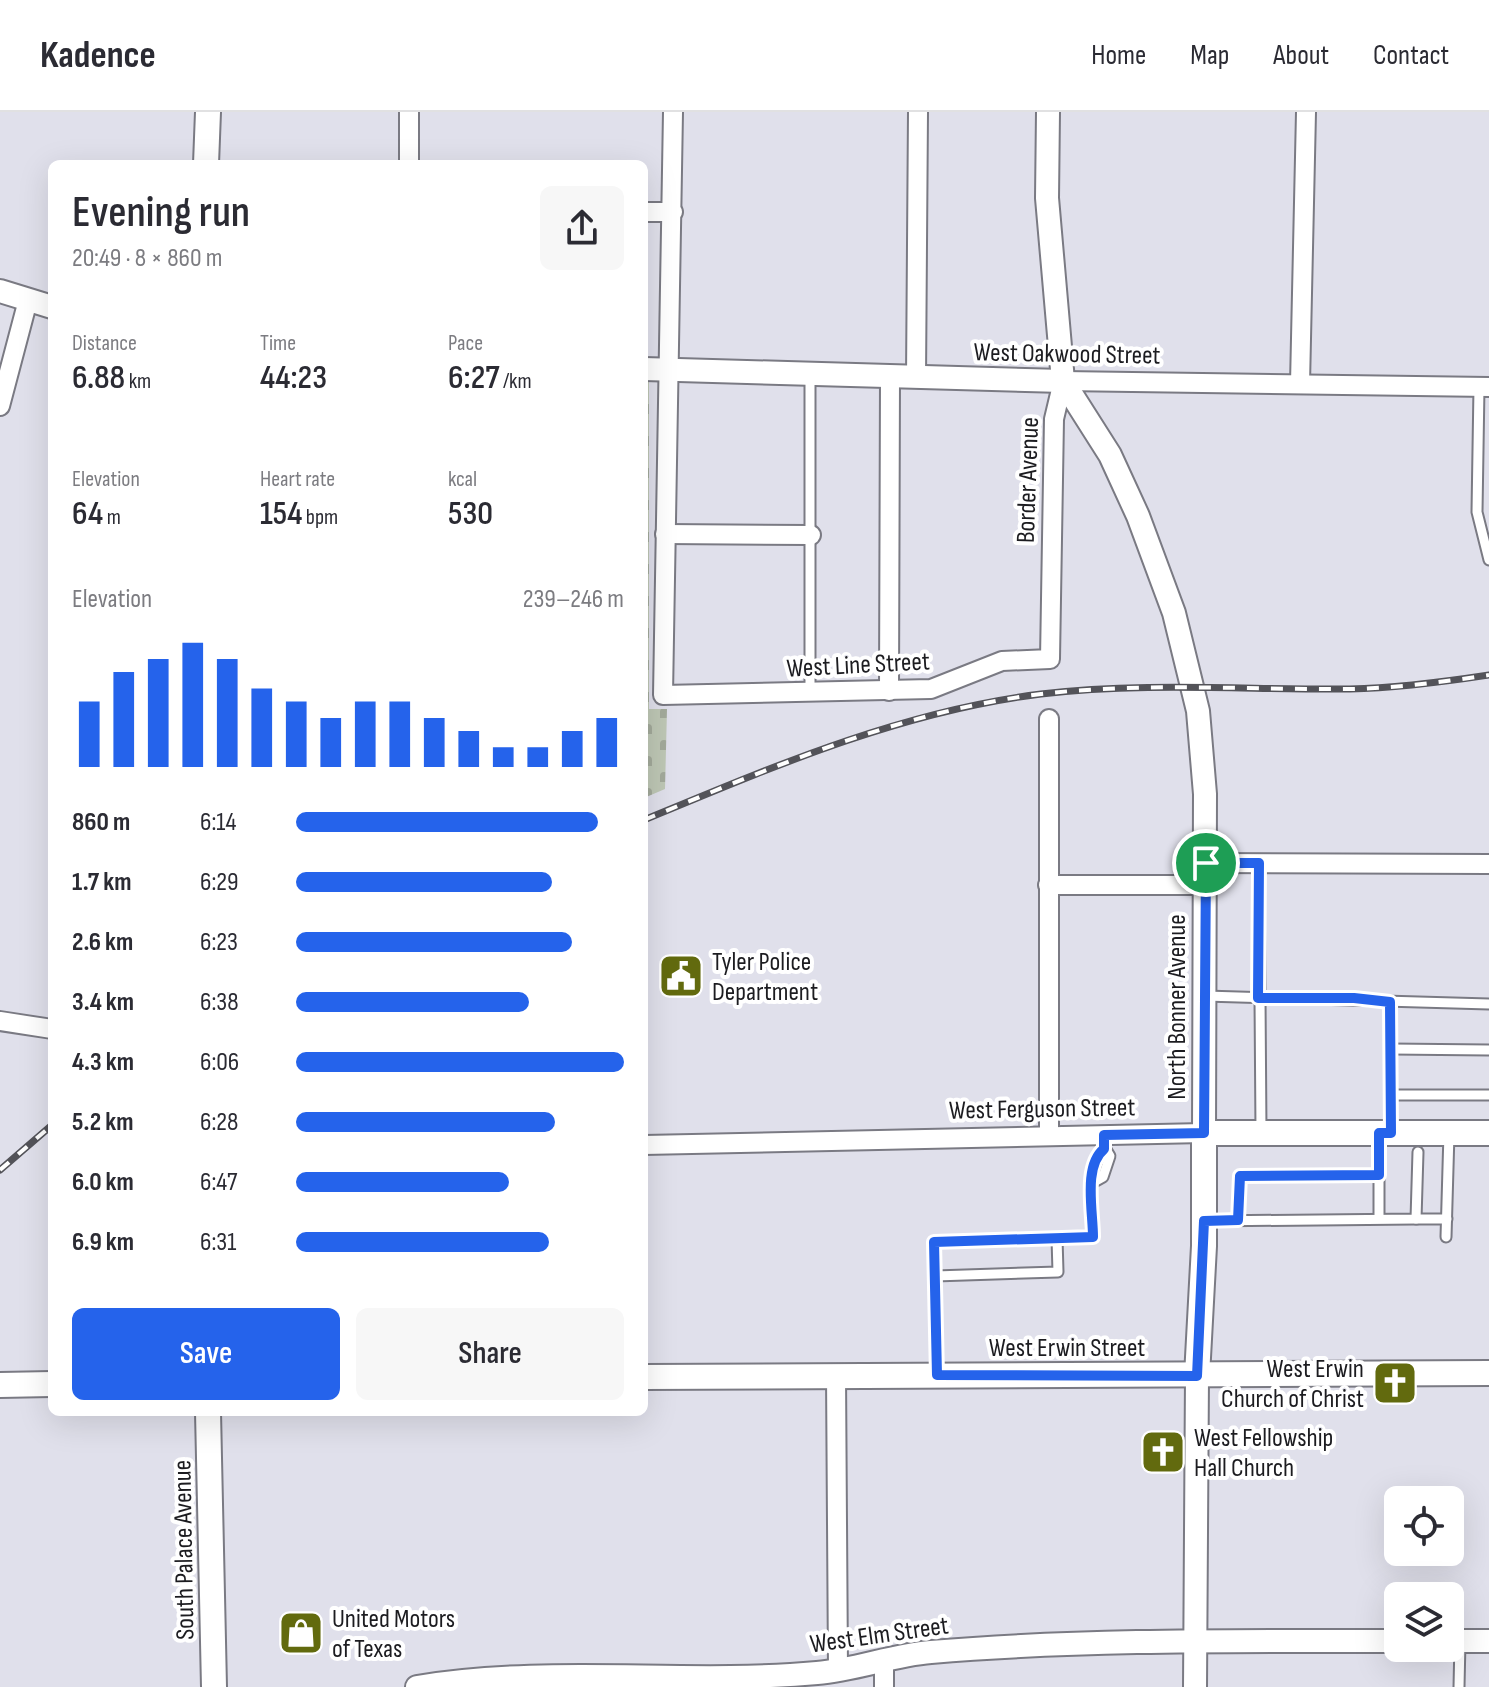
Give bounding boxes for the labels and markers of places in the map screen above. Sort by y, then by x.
pin [1172,829,1240,897]
place label: Tyler Police Department [712,947,818,1008]
public building icon: Tyler Police Department [657,952,705,1000]
place label: West Erwin Church of Christ [1221,1354,1364,1415]
church icon: West Erwin Church of Christ [1371,1359,1419,1407]
place label: West Fellowship Hall Church [1194,1423,1333,1484]
church icon: West Fellowship Hall Church [1139,1428,1187,1476]
place label: United Motors of Texas [332,1604,455,1665]
shop icon: United Motors of Texas [277,1609,325,1657]

